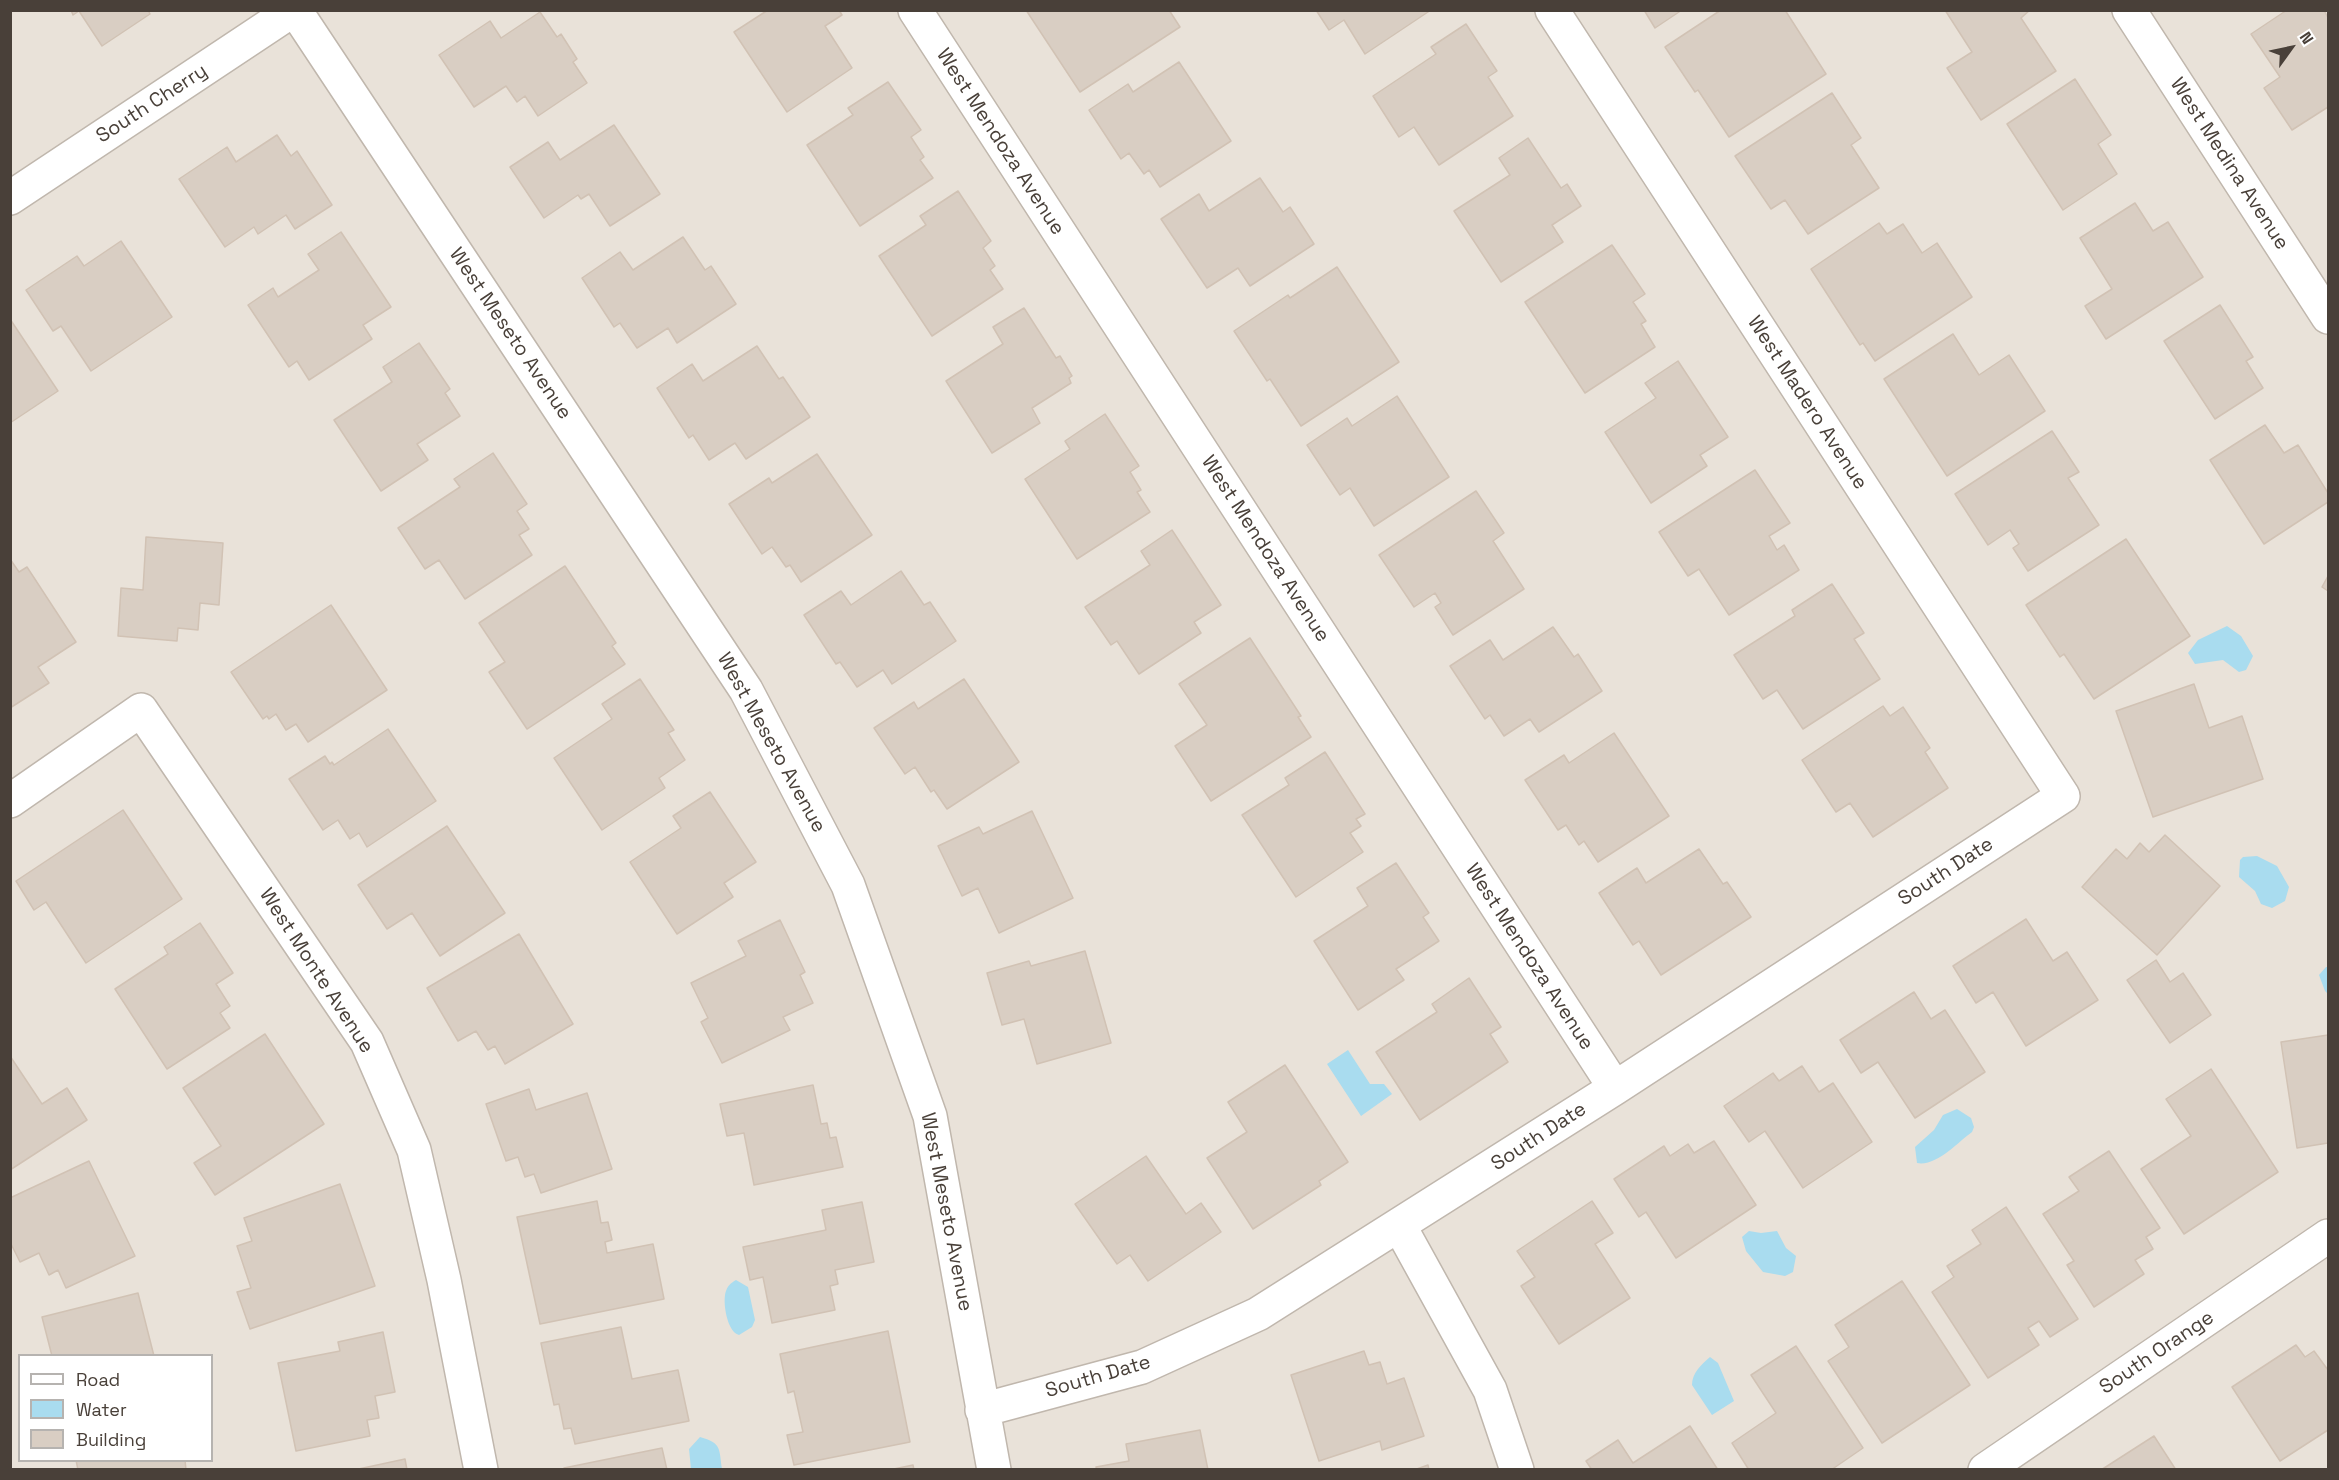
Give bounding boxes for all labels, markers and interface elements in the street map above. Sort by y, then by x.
north arrow [2261,18,2321,78]
text: N [2295,28,2318,48]
street label: West Mendoza Avenue [931,44,1069,240]
street label: South Cherry [92,59,212,149]
street label: West Medina Avenue [2164,74,2294,254]
street label: West Meseto Avenue [444,244,576,424]
street label: West Madero Avenue [1742,312,1872,494]
street label: West Mendoza Avenue [1196,451,1334,647]
street label: West Meseto Avenue [712,649,830,837]
street label: South Date [1894,832,1998,912]
street label: West Mendoza Avenue [1460,859,1598,1055]
street label: West Monte Avenue [254,884,378,1058]
street label: South Date [1487,1097,1591,1177]
street label: West Meseto Avenue [915,1111,977,1313]
street label: South Orange [2095,1306,2219,1400]
street label: South Date [1043,1351,1153,1403]
legend [18,1354,213,1462]
text: Road [76,1368,120,1391]
text: Water [76,1398,127,1421]
text: Building [76,1428,146,1451]

